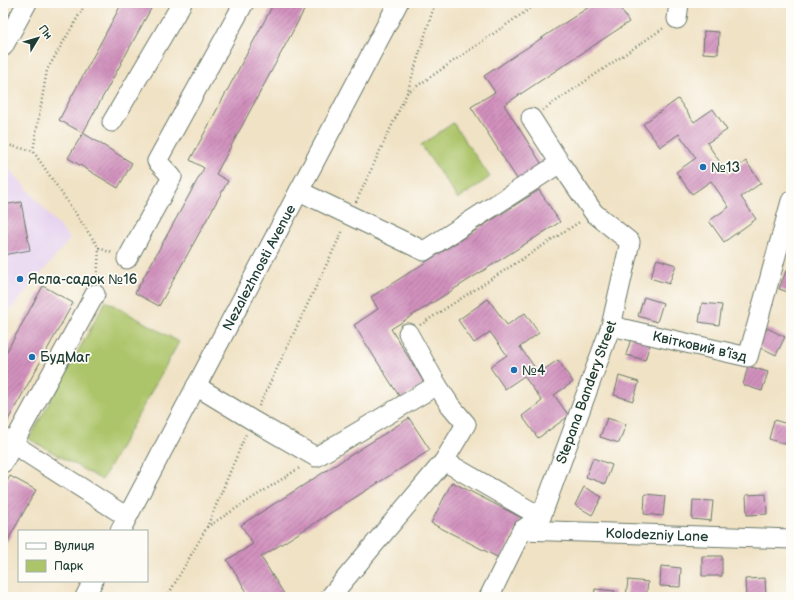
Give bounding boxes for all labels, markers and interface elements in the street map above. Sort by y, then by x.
north arrow [18,18,58,58]
text: Пн [36,22,55,42]
place label: №13 [711,159,740,176]
marker: №13 [698,162,708,172]
street label: Nezalezhnosti Avenue [219,202,299,334]
place label: Ясла-садок №16 [28,271,138,288]
marker: Ясла-садок №16 [15,274,25,284]
street label: Stepana Bandery Street [553,318,621,466]
street label: Квітковий в’їзд [651,328,749,366]
place label: БудМаг [40,349,91,366]
marker: БудМаг [27,352,37,362]
place label: №4 [522,362,546,379]
marker: №4 [509,365,519,375]
street label: Kolodezniy Lane [605,525,709,545]
legend [18,530,148,582]
text: Вулиця [54,539,95,554]
text: Парк [54,559,84,574]

